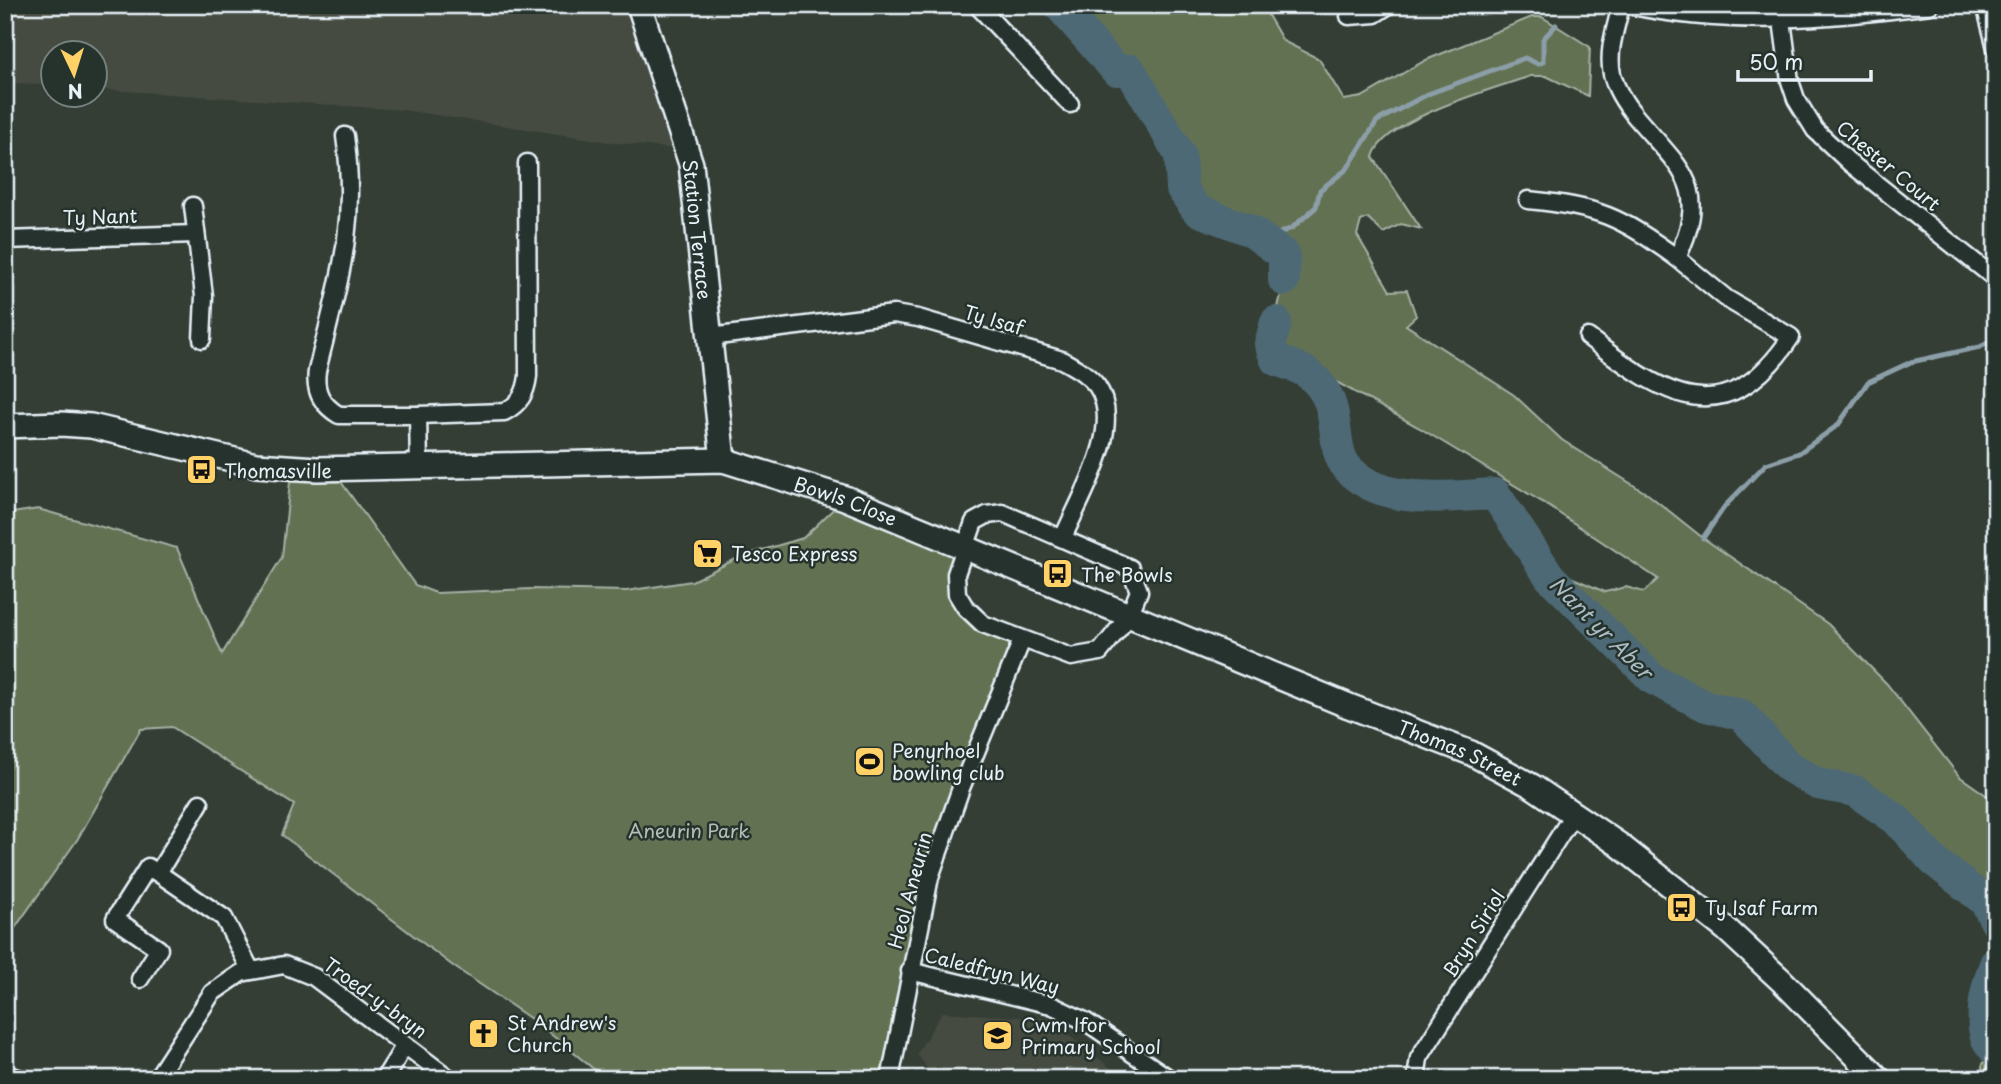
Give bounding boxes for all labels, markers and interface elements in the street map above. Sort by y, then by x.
north arrow [38,38,108,108]
scale bar [1738,38,1871,82]
text: 50 m [1749,45,1803,77]
text: N [67,77,84,106]
street label: Chester Court [1831,113,1947,217]
street label: Station Terrace [677,158,720,301]
street label: Ty Nant [62,201,138,231]
street label: Ty Isaf [961,297,1028,341]
bus stop icon: Thomasville [184,453,218,487]
place label: Thomasville [224,456,332,484]
street label: Bowls Close [791,469,901,532]
supermarket icon: Tesco Express [691,536,725,570]
place label: Tesco Express [731,539,858,567]
bus stop icon: The Bowls [1041,557,1075,591]
place label: The Bowls [1081,560,1173,588]
water label: Nant yr Aber [1543,568,1663,688]
street label: Thomas Street [1394,712,1527,792]
place label: Penyrhoel bowling club [892,736,1005,786]
sports icon: Penyrhoel bowling club [852,744,886,778]
park label: Aneurin Park [628,816,750,844]
street label: Heol Aneurin [880,829,938,951]
street label: Bryn Siriol [1435,884,1511,982]
bus stop icon: Ty Isaf Farm [1665,890,1699,924]
place label: Ty Isaf Farm [1705,893,1818,921]
street label: Caledfryn Way [921,940,1063,1000]
street label: Troed-y-bryn [318,950,434,1044]
place label: St Andrew's Church [507,1008,616,1058]
place label: Cwm Ifor Primary School [1021,1010,1161,1060]
church icon: St Andrew's Church [467,1016,501,1050]
school or university icon: Cwm Ifor Primary School [981,1018,1015,1052]

